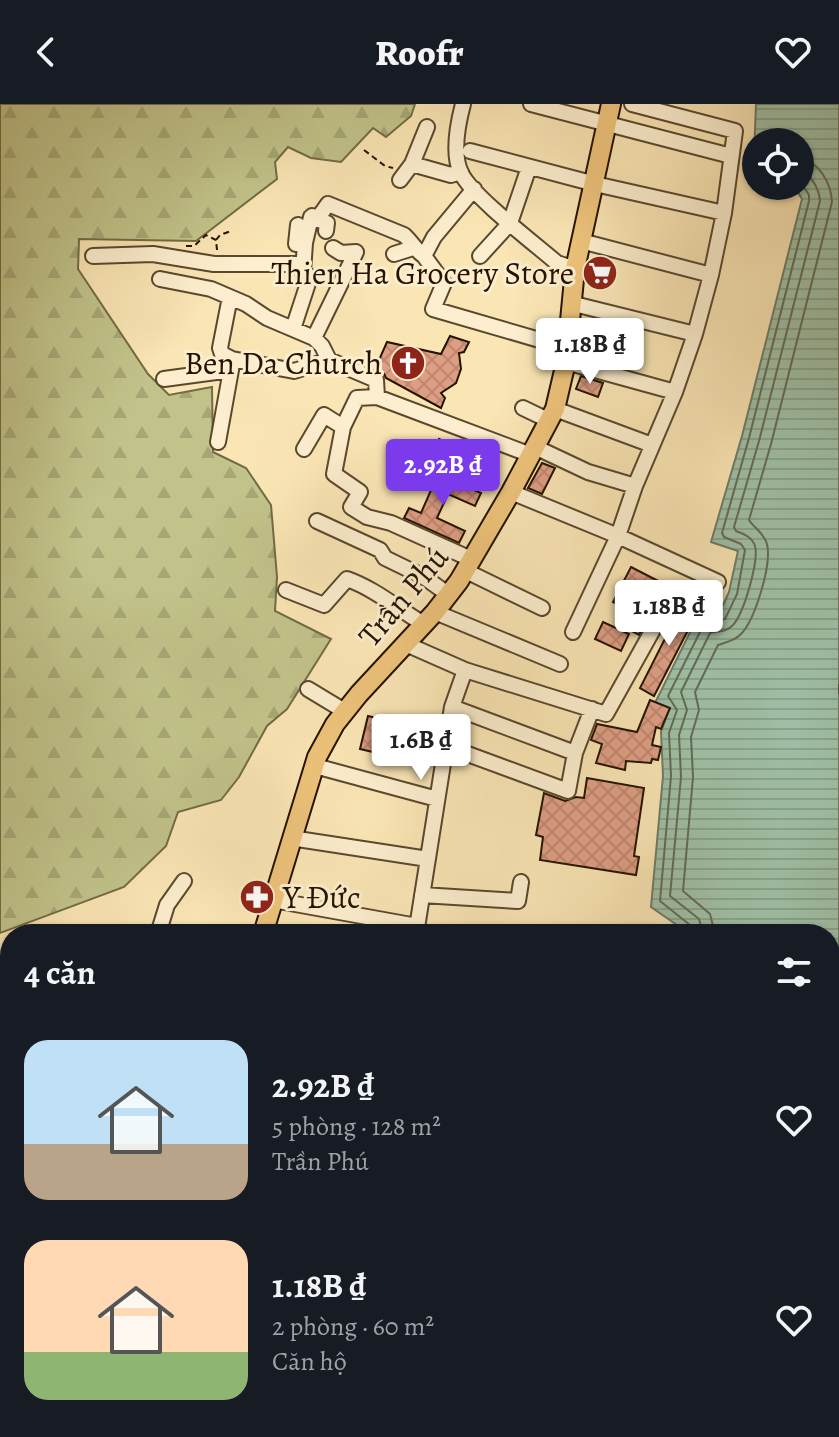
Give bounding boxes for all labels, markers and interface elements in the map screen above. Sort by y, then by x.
text: Roofr [375,28,464,77]
icon: back [24,30,68,74]
icon: heart [771,30,815,74]
map controls [742,128,814,200]
button: locate [742,128,814,200]
place label: Thien Ha Grocery Store [271,251,574,295]
supermarket icon: Thien Ha Grocery Store [581,254,619,292]
pin: 1.18B ₫ [516,318,664,386]
text: 1.18B ₫ [554,326,626,361]
place label: Ben Da Church [184,341,382,385]
church icon: Ben Da Church [389,344,427,382]
pin: 2.92B ₫ [369,439,517,507]
text: 2.92B ₫ [404,447,482,482]
street label: Trần Phú [348,536,459,656]
pin: 1.18B ₫ [595,580,743,648]
text: 1.18B ₫ [633,588,705,623]
pin: 1.6B ₫ [356,714,486,782]
text: 1.6B ₫ [390,722,452,757]
place label: Y Đức [282,875,361,919]
pharmacy icon: Y Đức [238,878,276,916]
text: 4 căn [24,949,96,996]
icon: filters [772,950,816,994]
text: 2.92B ₫ [272,1062,375,1109]
icon: home [88,1072,184,1168]
icon: heart [772,1098,816,1142]
text: 5 phòng · 128 m² [272,1109,441,1144]
text: Trần Phú [272,1144,369,1179]
text: 1.18B ₫ [272,1262,367,1309]
icon: home [88,1272,184,1368]
icon: heart [772,1298,816,1342]
text: 2 phòng · 60 m² [272,1309,434,1344]
text: Căn hộ [272,1344,347,1379]

